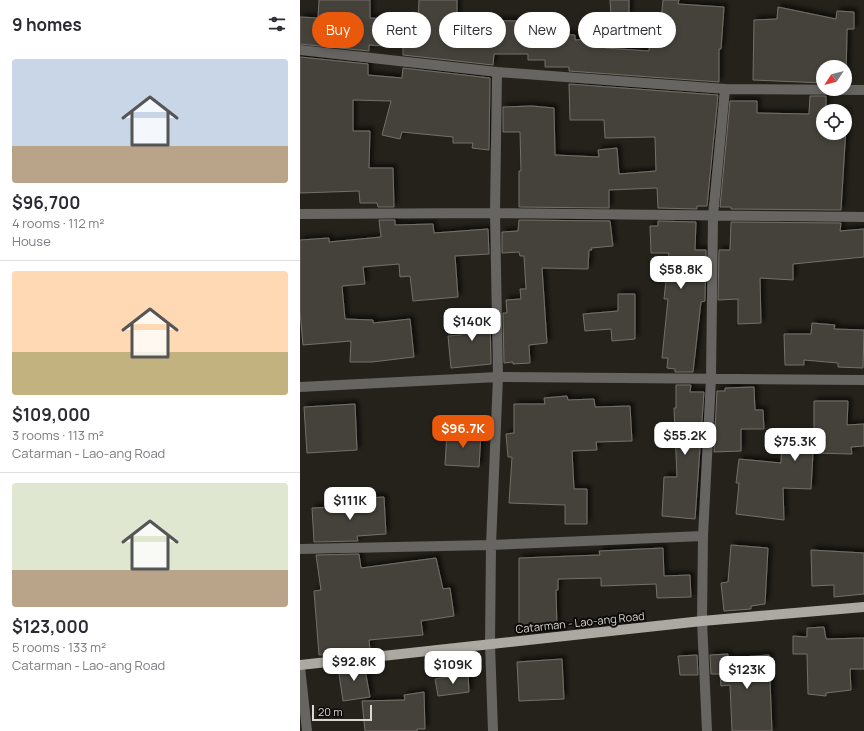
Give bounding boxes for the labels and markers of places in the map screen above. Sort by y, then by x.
pin: $58.8K [648,256,714,290]
pin: $140K [444,308,500,342]
pin: $96.7K [430,415,496,449]
pin: $55.2K [652,422,718,456]
pin: $75.3K [762,428,828,462]
pin: $111K [322,487,378,521]
pin: $92.8K [321,648,387,682]
pin: $109K [425,651,481,685]
pin: $123K [719,656,775,690]

